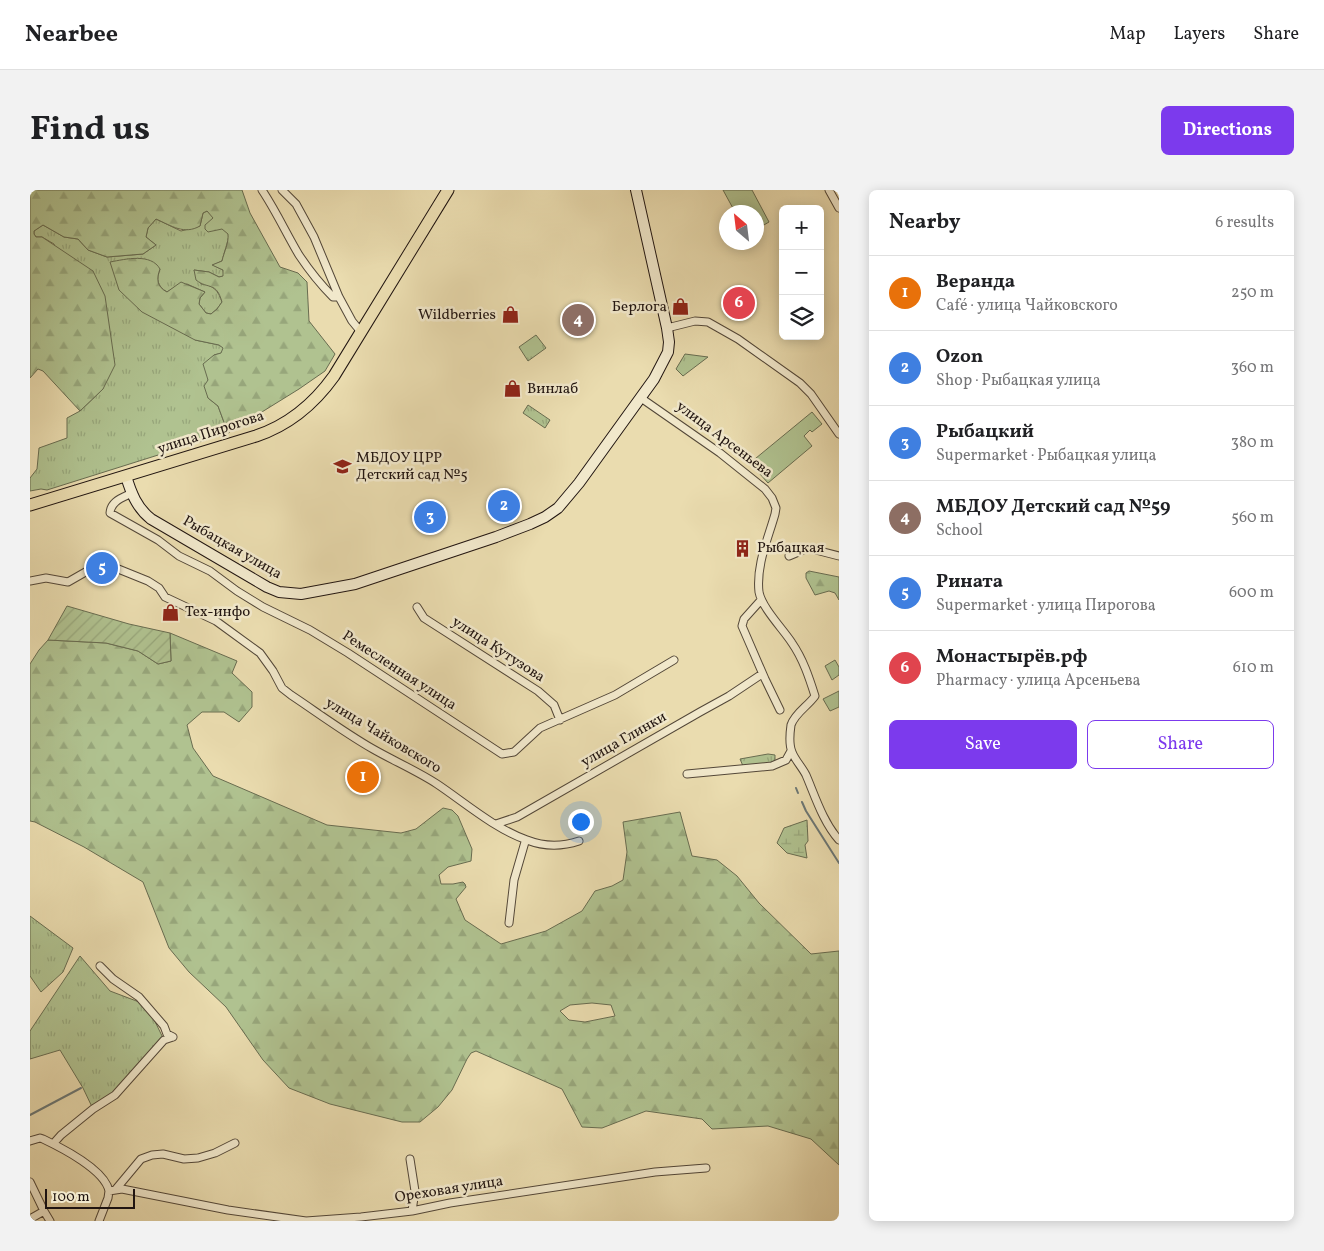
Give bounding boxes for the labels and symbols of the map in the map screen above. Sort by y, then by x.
north arrow [719,205,764,250]
pin: 6 [723,284,755,322]
place label: Берлога [612,297,667,318]
shop icon: Берлога [671,297,691,317]
pin: 4 [562,301,594,339]
place label: Wildberries [418,305,496,326]
shop icon: Wildberries [500,305,520,325]
shop icon: Винлаб [503,379,523,399]
place label: Винлаб [527,379,578,400]
street label: улица Арсеньева [671,397,777,483]
street label: улица Пирогова [155,406,267,460]
place label: МБДОУ ЦРР Детский сад №5 [356,448,468,486]
school or university icon: МБДОУ ЦРР Детский сад №5 [332,457,352,477]
pin: 2 [488,487,520,525]
pin: 3 [414,498,446,536]
street label: Рыбацкая улица [178,511,286,585]
building icon: Рыбацкая [733,538,753,558]
place label: Рыбацкая [757,538,824,559]
pin: 5 [86,549,118,587]
shop icon: Тех-инфо [161,602,181,622]
place label: Тех-инфо [185,602,250,623]
street label: улица Кутузова [447,612,549,688]
street label: Ремесленная улица [338,626,460,716]
street label: улица Чайковского [321,693,445,779]
street label: улица Глинки [577,707,671,773]
pin: 1 [347,758,379,796]
your location [568,809,594,835]
street label: Ореховая улица [393,1171,505,1209]
scale bar [45,1186,135,1209]

